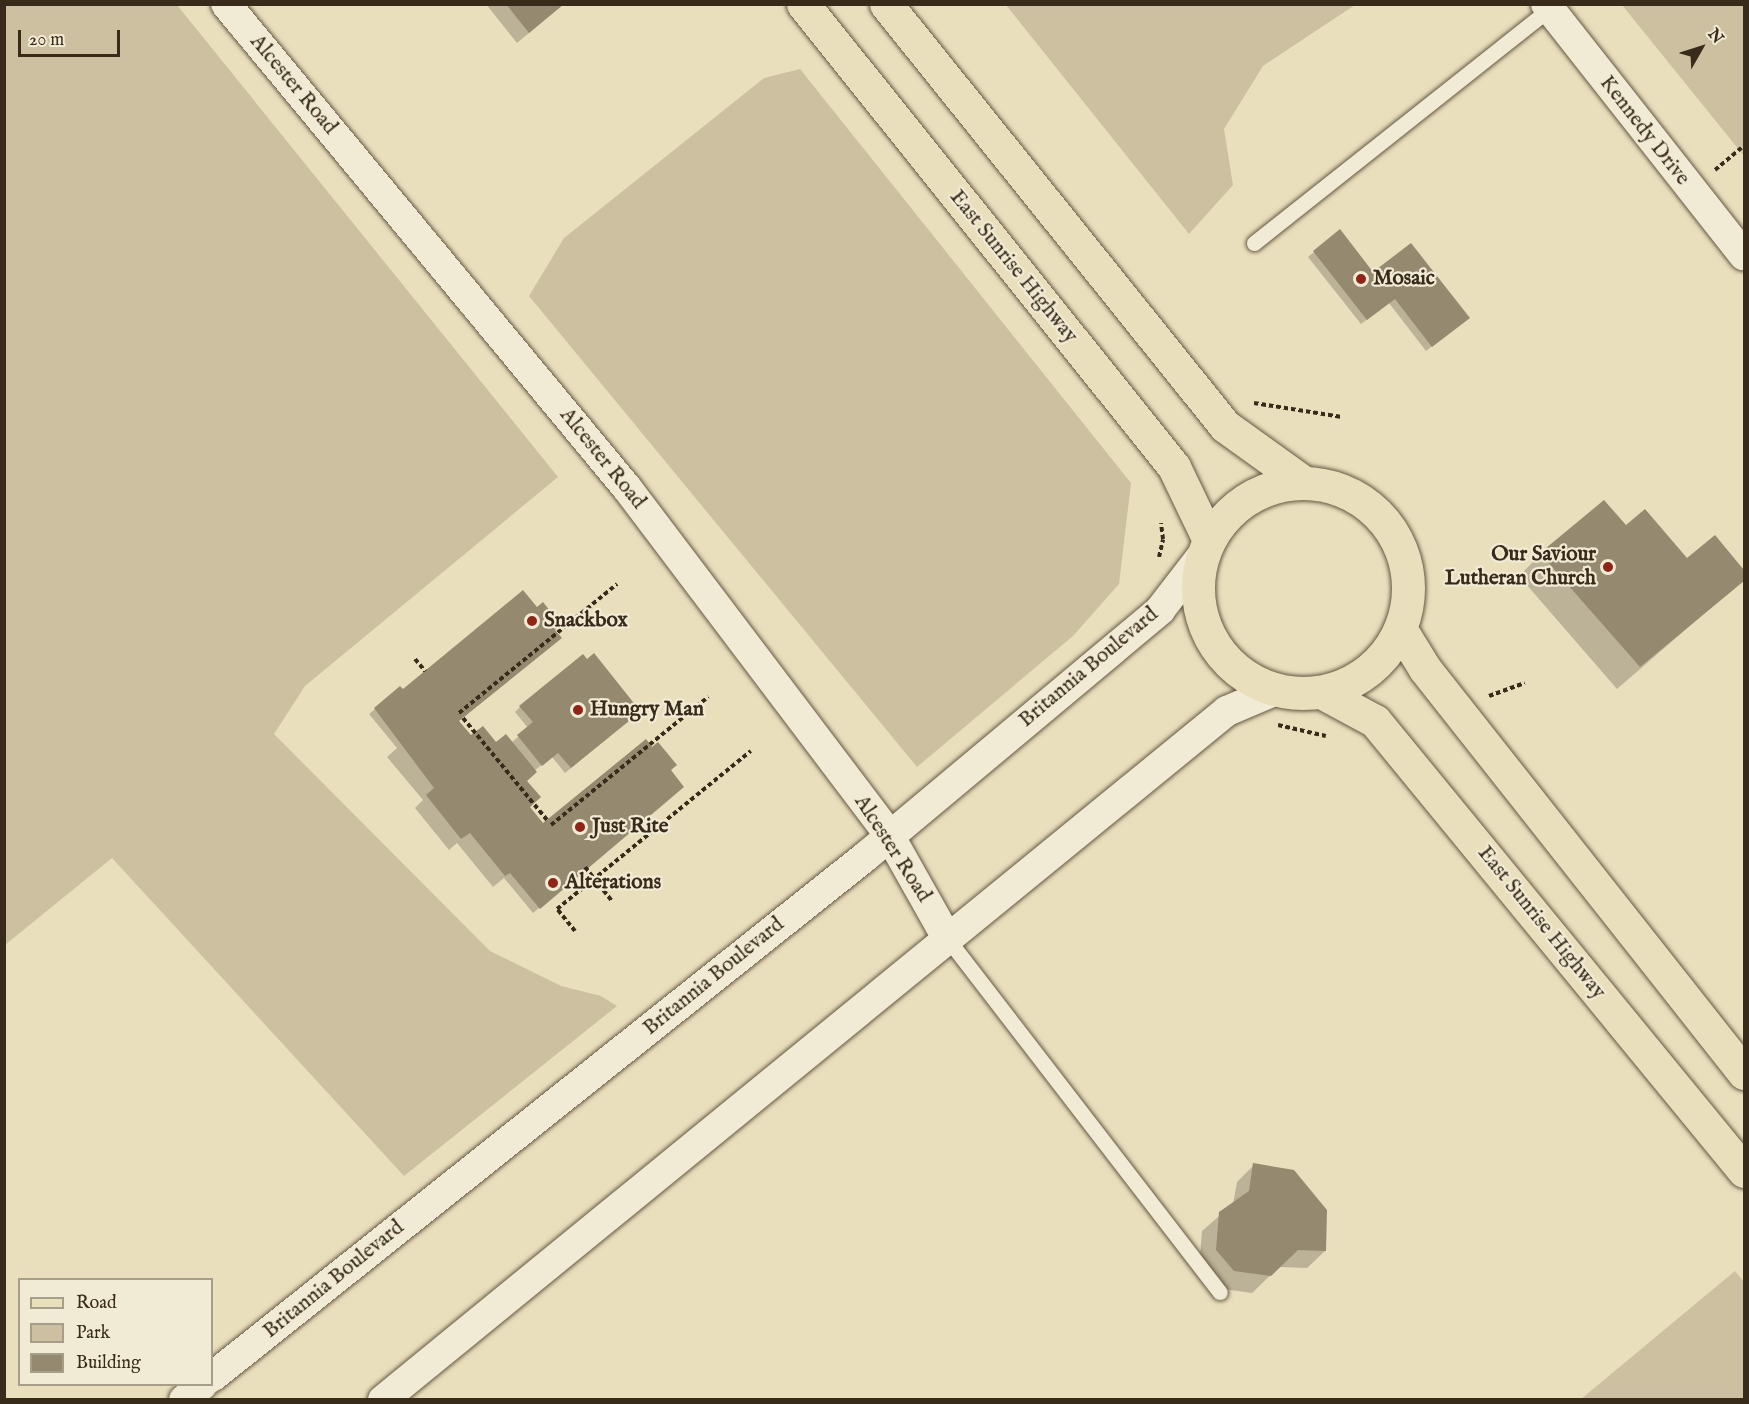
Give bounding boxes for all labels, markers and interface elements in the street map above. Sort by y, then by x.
scale bar [21,18,123,56]
north arrow [1671,18,1731,78]
text: N [1703,25,1727,48]
text: 20 m [29,29,64,52]
street label: Alcester Road [244,30,342,140]
street label: Kennedy Drive [1594,71,1694,191]
street label: East Sunrise Highway [944,185,1082,349]
place label: Mosaic [1373,266,1435,292]
marker: Mosaic [1354,272,1368,286]
street label: Alcester Road [554,403,650,515]
place label: Our Saviour Lutheran Church [1445,542,1596,592]
marker: Our Saviour Lutheran Church [1601,560,1615,574]
street label: Britannia Boulevard [1014,603,1164,733]
place label: Snackbox [544,608,628,634]
marker: Snackbox [525,614,539,628]
place label: Hungry Man [590,697,704,723]
marker: Hungry Man [571,703,585,717]
street label: Alcester Road [848,791,936,907]
place label: Just Rite [592,814,668,840]
marker: Just Rite [573,820,587,834]
street label: East Sunrise Highway [1472,841,1610,1005]
place label: Alterations [565,870,661,896]
marker: Alterations [546,876,560,890]
street label: Britannia Boulevard [639,913,789,1041]
street label: Britannia Boulevard [259,1216,409,1344]
legend [18,1278,213,1386]
text: Road [76,1292,117,1315]
text: Park [76,1322,110,1345]
text: Building [76,1352,141,1375]

